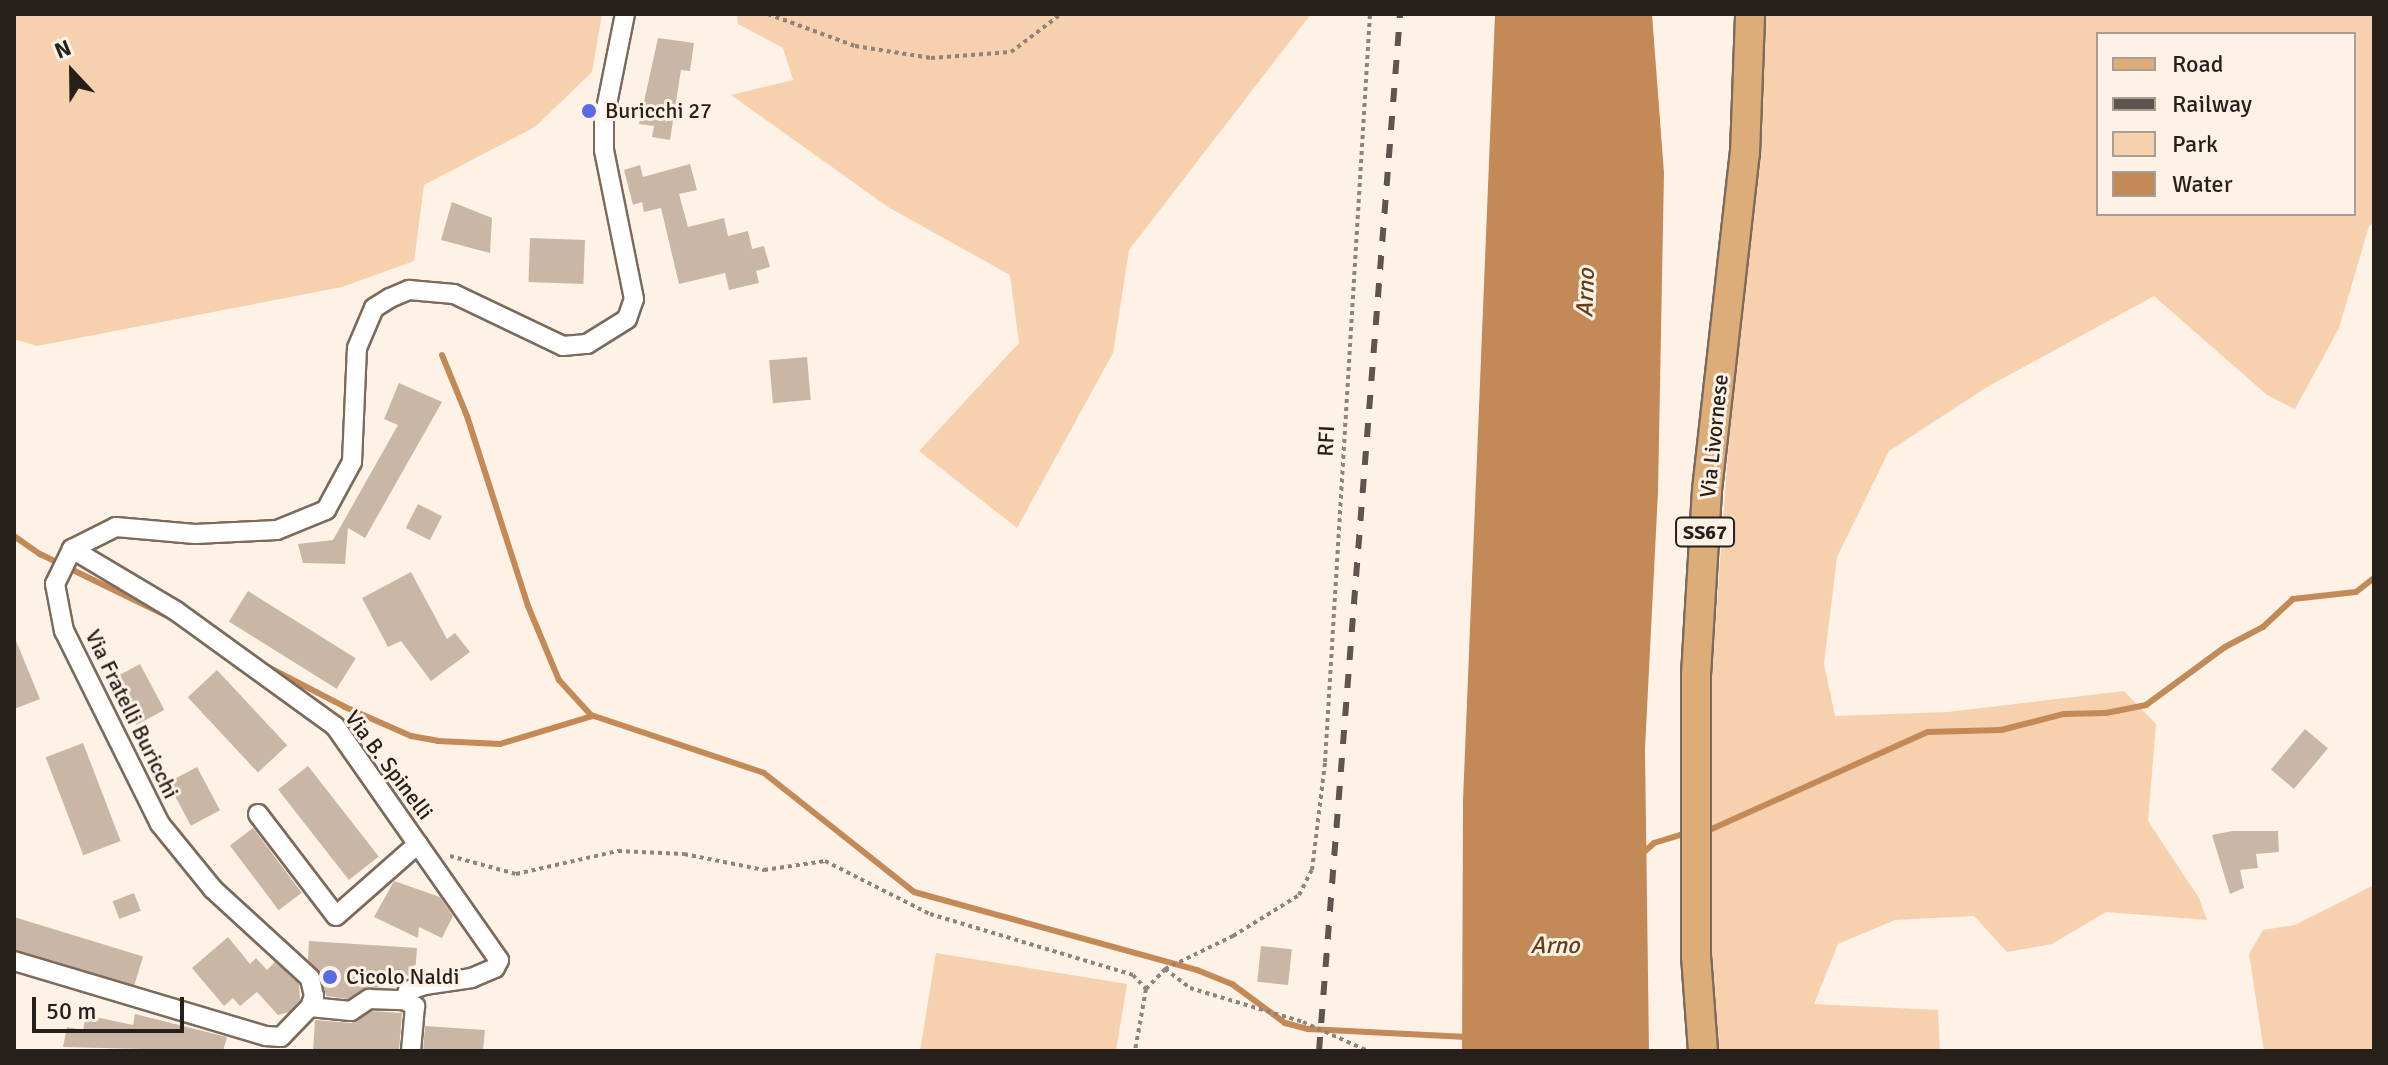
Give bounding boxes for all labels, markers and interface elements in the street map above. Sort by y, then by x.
north arrow [32,32,112,112]
legend [2096,32,2356,216]
text: N [51,34,75,65]
text: Road [2172,49,2223,79]
text: Railway [2172,89,2252,119]
place label: Buricchi 27 [605,98,712,124]
marker: Buricchi 27 [580,102,598,120]
text: Park [2172,129,2218,159]
text: Water [2172,169,2232,199]
water label: Arno [1571,268,1601,318]
street label: Via Livornese [1694,373,1734,499]
street label: RFI [1312,425,1340,457]
road number: SS67 [1675,516,1735,548]
street label: Via Fratelli Buricchi [80,625,184,803]
street label: Via B. Spinelli [339,705,439,825]
water label: Arno [1530,932,1580,960]
place label: Cicolo Naldi [346,964,459,990]
marker: Cicolo Naldi [321,968,339,986]
scale bar [36,981,188,1031]
text: 50 m [46,996,96,1026]

